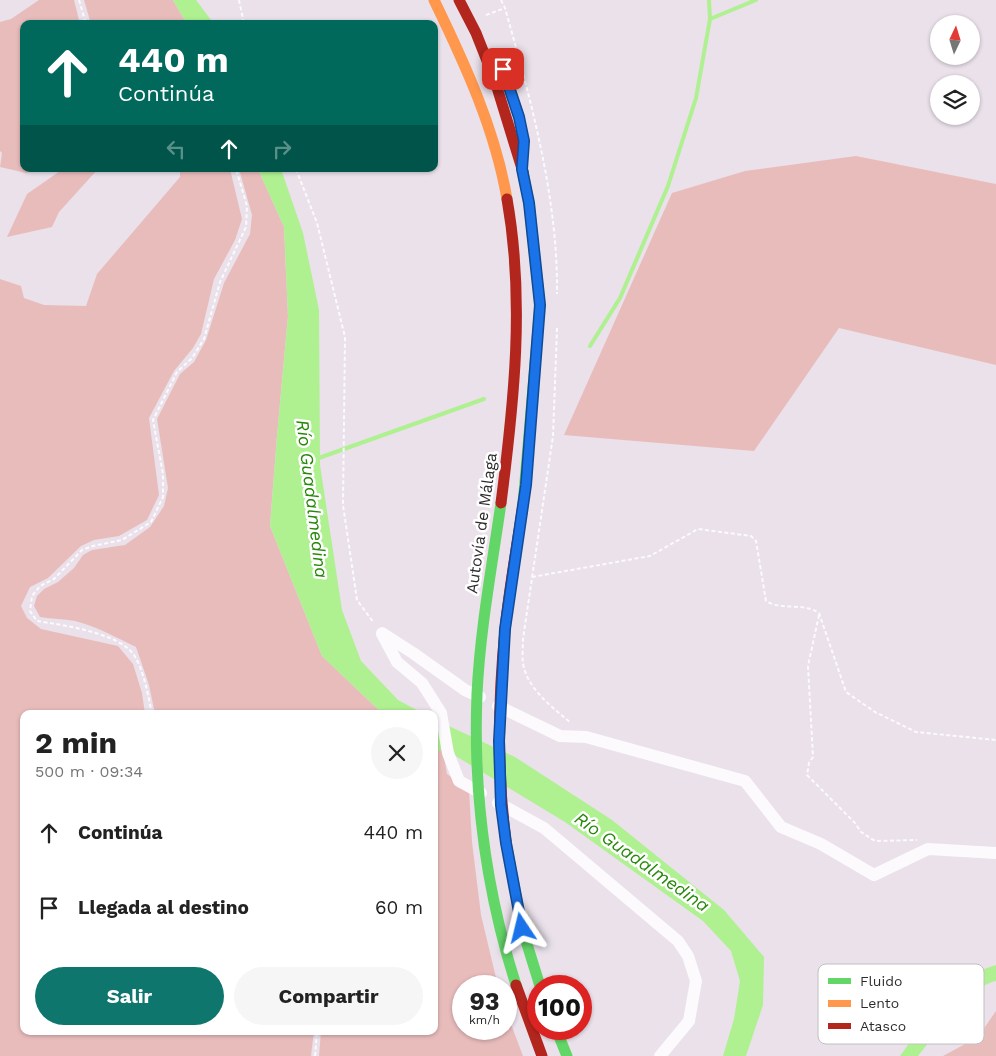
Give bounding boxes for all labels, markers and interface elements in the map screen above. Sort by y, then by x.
north arrow [930,15,980,65]
map controls [930,15,980,125]
text: 440 m [118,39,229,81]
icon: ahead [35,40,100,105]
pin [482,48,524,90]
icon: arrive [489,55,517,83]
button: layers [930,75,980,125]
text: Continúa [118,81,214,106]
icon: left [162,135,190,163]
icon: ahead [215,135,243,163]
icon: right [268,135,296,163]
water label: Río Guadalmedina [292,419,333,579]
street label: Autovía de Málaga [462,451,501,595]
text: 2 min [35,725,117,760]
button: close [371,727,423,779]
text: 500 m · 09:34 [35,762,143,781]
water label: Río Guadalmedina [571,807,714,916]
icon: ahead [35,819,63,847]
text: Continúa [78,821,162,844]
text: 440 m [363,821,423,844]
icon: arrive [35,894,63,922]
text: Llegada al destino [78,896,249,919]
text: 60 m [375,896,423,919]
position arrow [495,901,547,953]
legend [818,964,984,1044]
button: Salir [35,967,224,1025]
button: Compartir [234,967,423,1025]
text: Fluido [860,973,902,989]
speed limit sign: 100 [527,975,592,1040]
text: 93 [469,987,500,1016]
text: Lento [860,995,899,1011]
text: km/h [469,1013,500,1027]
text: Atasco [860,1018,906,1034]

